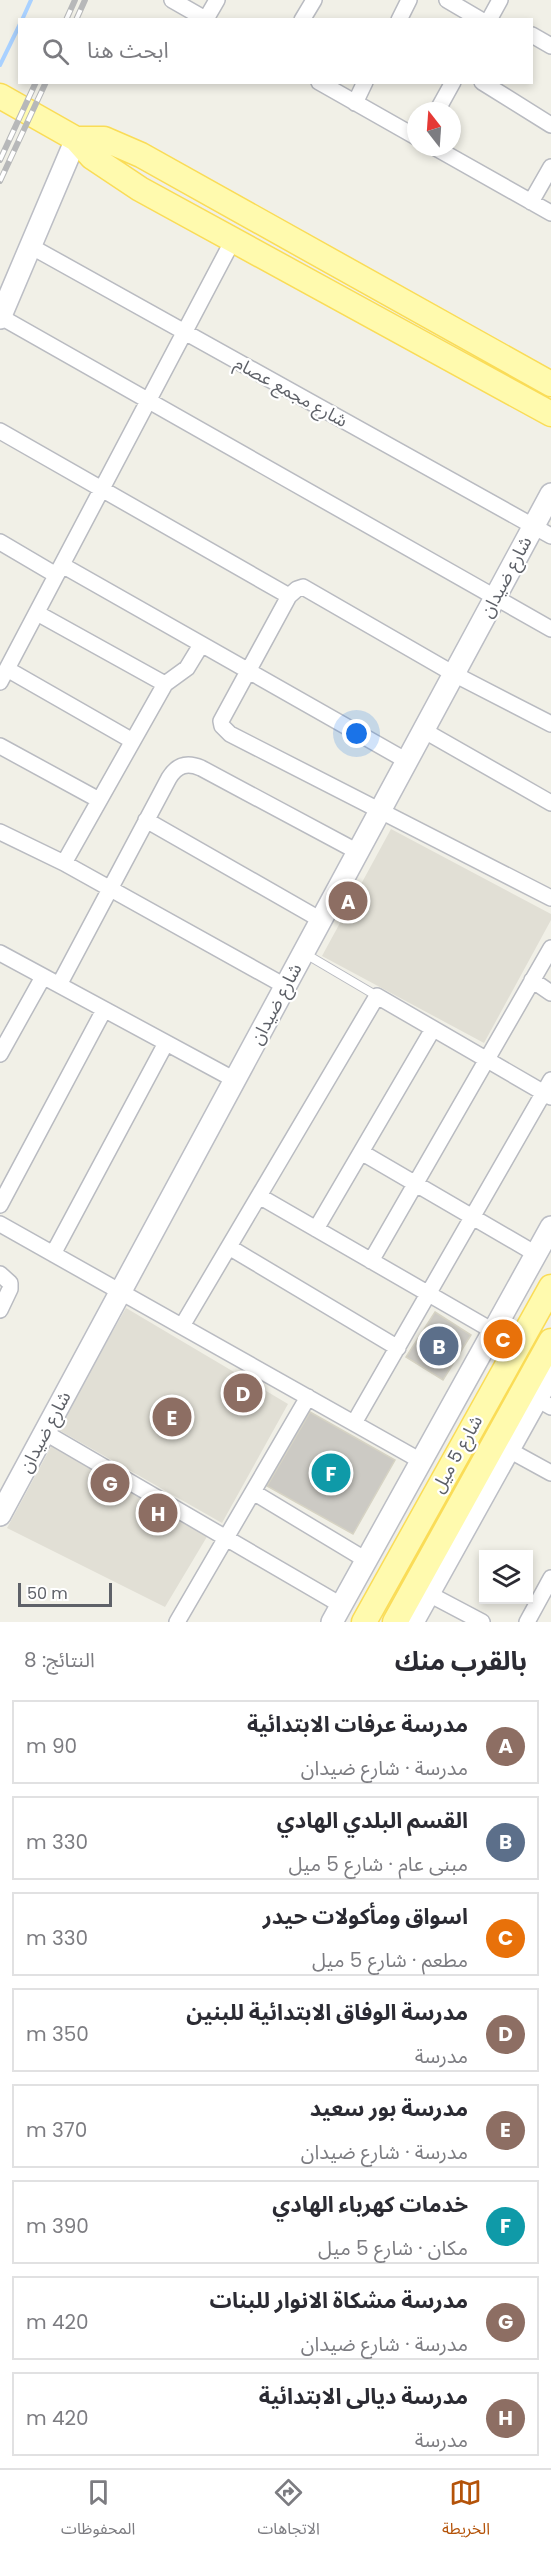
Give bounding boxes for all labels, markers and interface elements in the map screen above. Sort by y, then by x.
search box [18,18,533,84]
icon: search [39,35,72,68]
text: ابحث هنا [87,35,169,66]
north arrow [407,102,461,156]
street label: شارع مجمع عصام [229,350,352,435]
street label: شارع ضيدان [474,532,539,623]
your location [342,719,371,748]
pin: A [328,878,368,924]
street label: شارع ضيدان [244,959,309,1050]
pin: C [484,1316,522,1362]
pin: B [420,1324,458,1368]
pin: D [224,1370,262,1416]
street label: شارع ضيدان [13,1387,78,1478]
pin: E [152,1394,192,1440]
street label: شارع 5 ميل [425,1410,490,1498]
pin: F [312,1450,350,1496]
pin: G [90,1460,130,1506]
pin: H [138,1490,178,1536]
map controls [479,1550,533,1604]
button: layers [479,1550,533,1604]
scale bar [18,1580,112,1608]
text: 50 m [27,1582,68,1605]
text: بالقرب منك [395,1643,527,1679]
text: النتائج: 8 [24,1646,95,1674]
text: مدرسة عرفات الابتدائية [247,1709,468,1740]
text: 90 m [26,1732,77,1760]
text: A [498,1732,513,1760]
text: مدرسة · شارع ضيدان [301,1754,468,1782]
text: القسم البلدي الهادي [277,1805,468,1836]
text: 330 m [26,1828,88,1856]
text: B [499,1828,512,1856]
text: مبنى عام · شارع 5 ميل [288,1850,468,1878]
text: اسواق ومأكولات حيدر [263,1901,468,1932]
text: 330 m [26,1924,88,1952]
text: C [498,1924,513,1952]
text: مطعم · شارع 5 ميل [312,1946,468,1974]
text: مدرسة الوفاق الابتدائية للبنين [186,1997,468,2028]
text: 350 m [26,2020,89,2048]
text: D [498,2020,513,2048]
text: مدرسة [415,2042,468,2070]
text: مدرسة بور سعيد [310,2093,468,2124]
text: 370 m [26,2116,87,2144]
text: E [500,2116,511,2144]
text: مدرسة · شارع ضيدان [301,2138,468,2166]
text: خدمات كهرباء الهادي [272,2189,468,2220]
text: 390 m [26,2212,89,2240]
text: F [500,2212,511,2240]
text: مكان · شارع 5 ميل [318,2234,468,2262]
text: مدرسة مشكاة الانوار للبنات [209,2285,468,2316]
text: 420 m [26,2308,89,2336]
text: G [498,2308,513,2336]
text: مدرسة · شارع ضيدان [301,2330,468,2358]
text: مدرسة ديالى الابتدائية [259,2381,468,2412]
text: 420 m [26,2404,89,2432]
text: H [498,2404,513,2432]
text: مدرسة [415,2426,468,2454]
tab: المحفوظات [61,2476,135,2546]
tab: الاتجاهات [257,2476,320,2546]
tab: الخريطة [442,2476,490,2546]

